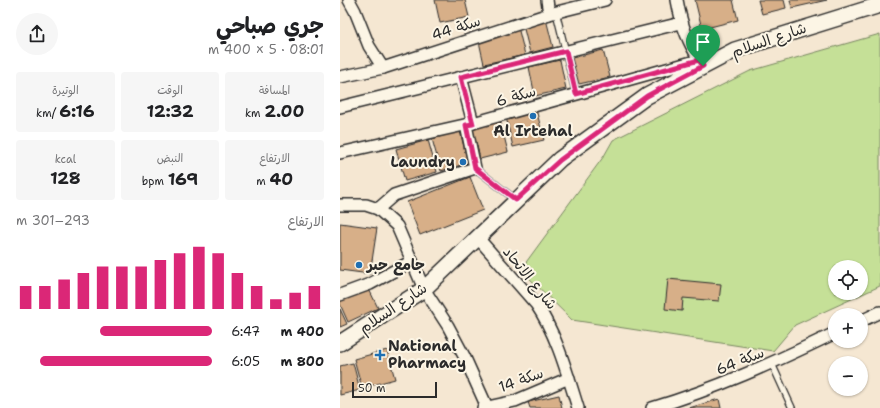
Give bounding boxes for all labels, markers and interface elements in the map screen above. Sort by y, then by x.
text: جري صباحي [216,11,324,40]
street label: سكة 44 [429,11,483,45]
button: share [16,13,58,55]
street label: شارع السلام [729,18,809,63]
pin [686,25,720,66]
icon: arrive [692,31,714,53]
text: 08:01 · 5 × 400 m [208,41,324,58]
street label: سكة 6 [494,81,538,111]
text: الوتيرة [52,83,79,98]
text: الوقت [157,83,183,98]
text: المسافة [259,83,290,98]
text: 6:16 [59,100,95,122]
text: 12:32 [146,100,194,122]
text: 2.00 [264,100,304,122]
text: /km [36,106,59,121]
text: km [245,106,264,121]
marker: Al Irtehal [528,111,538,121]
place label: Al Irtehal [493,121,573,141]
text: النبض [157,151,183,166]
text: الارتفاع [259,151,290,166]
text: kcal [55,152,76,167]
place label: Laundry [391,152,455,172]
marker: Laundry [458,157,468,167]
text: 128 [50,167,81,189]
text: 169 [168,168,198,190]
text: 40 [269,168,293,190]
text: bpm [142,174,168,189]
text: m [256,174,269,189]
text: 293–301 m [16,212,90,229]
text: الارتفاع [288,213,324,230]
street label: شارع الاتحاد [498,242,562,314]
place label: جامع حبر [365,255,425,276]
marker: جامع حبر [354,260,364,270]
map controls [828,260,868,396]
button: locate [828,260,868,300]
street label: شارع السلام [355,278,431,339]
button: + [828,308,868,348]
text: 6:47 [231,323,260,340]
text: 400 m [280,323,324,340]
place label: National Pharmacy [388,336,466,373]
street label: سكة 64 [713,342,767,380]
marker: National Pharmacy [375,350,385,360]
text: 6:05 [231,353,260,370]
text: 800 m [280,353,324,370]
button: − [828,356,868,396]
street label: سكة 14 [496,363,546,397]
scale bar [352,380,437,399]
text: 50 m [358,381,386,396]

